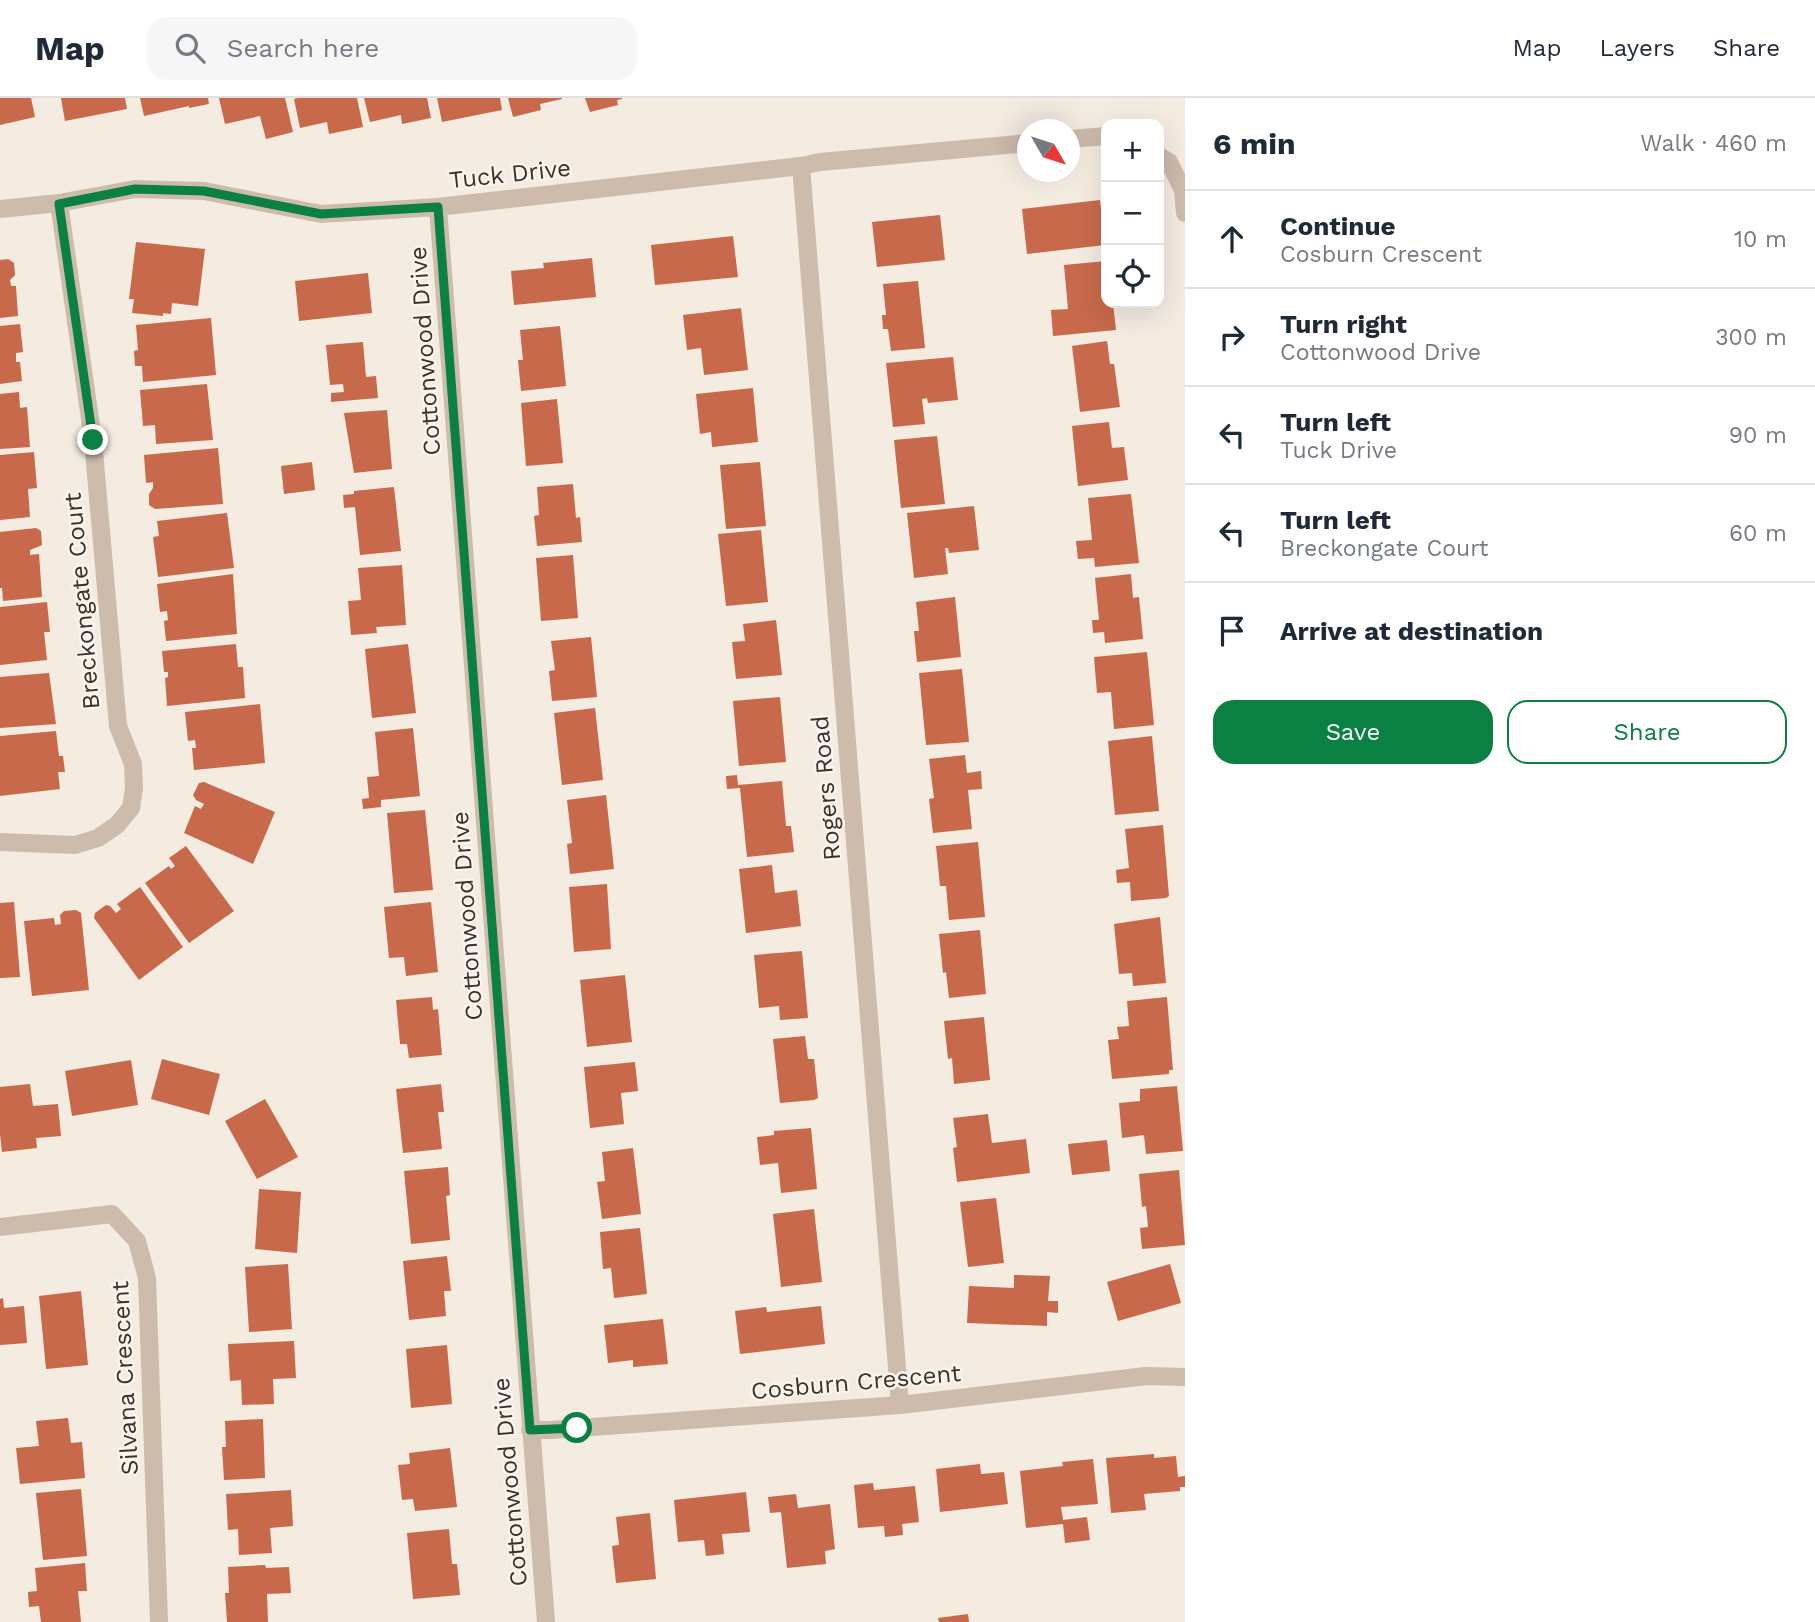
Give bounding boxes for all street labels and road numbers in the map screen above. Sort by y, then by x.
street label: Tuck Drive [448,154,572,194]
street label: Cottonwood Drive [404,245,446,457]
street label: Breckongate Court [59,491,105,711]
street label: Rogers Road [806,714,846,862]
street label: Cottonwood Drive [446,810,488,1022]
street label: Silvana Crescent [106,1280,144,1476]
street label: Cosburn Crescent [750,1359,962,1405]
street label: Cottonwood Drive [487,1376,533,1588]

